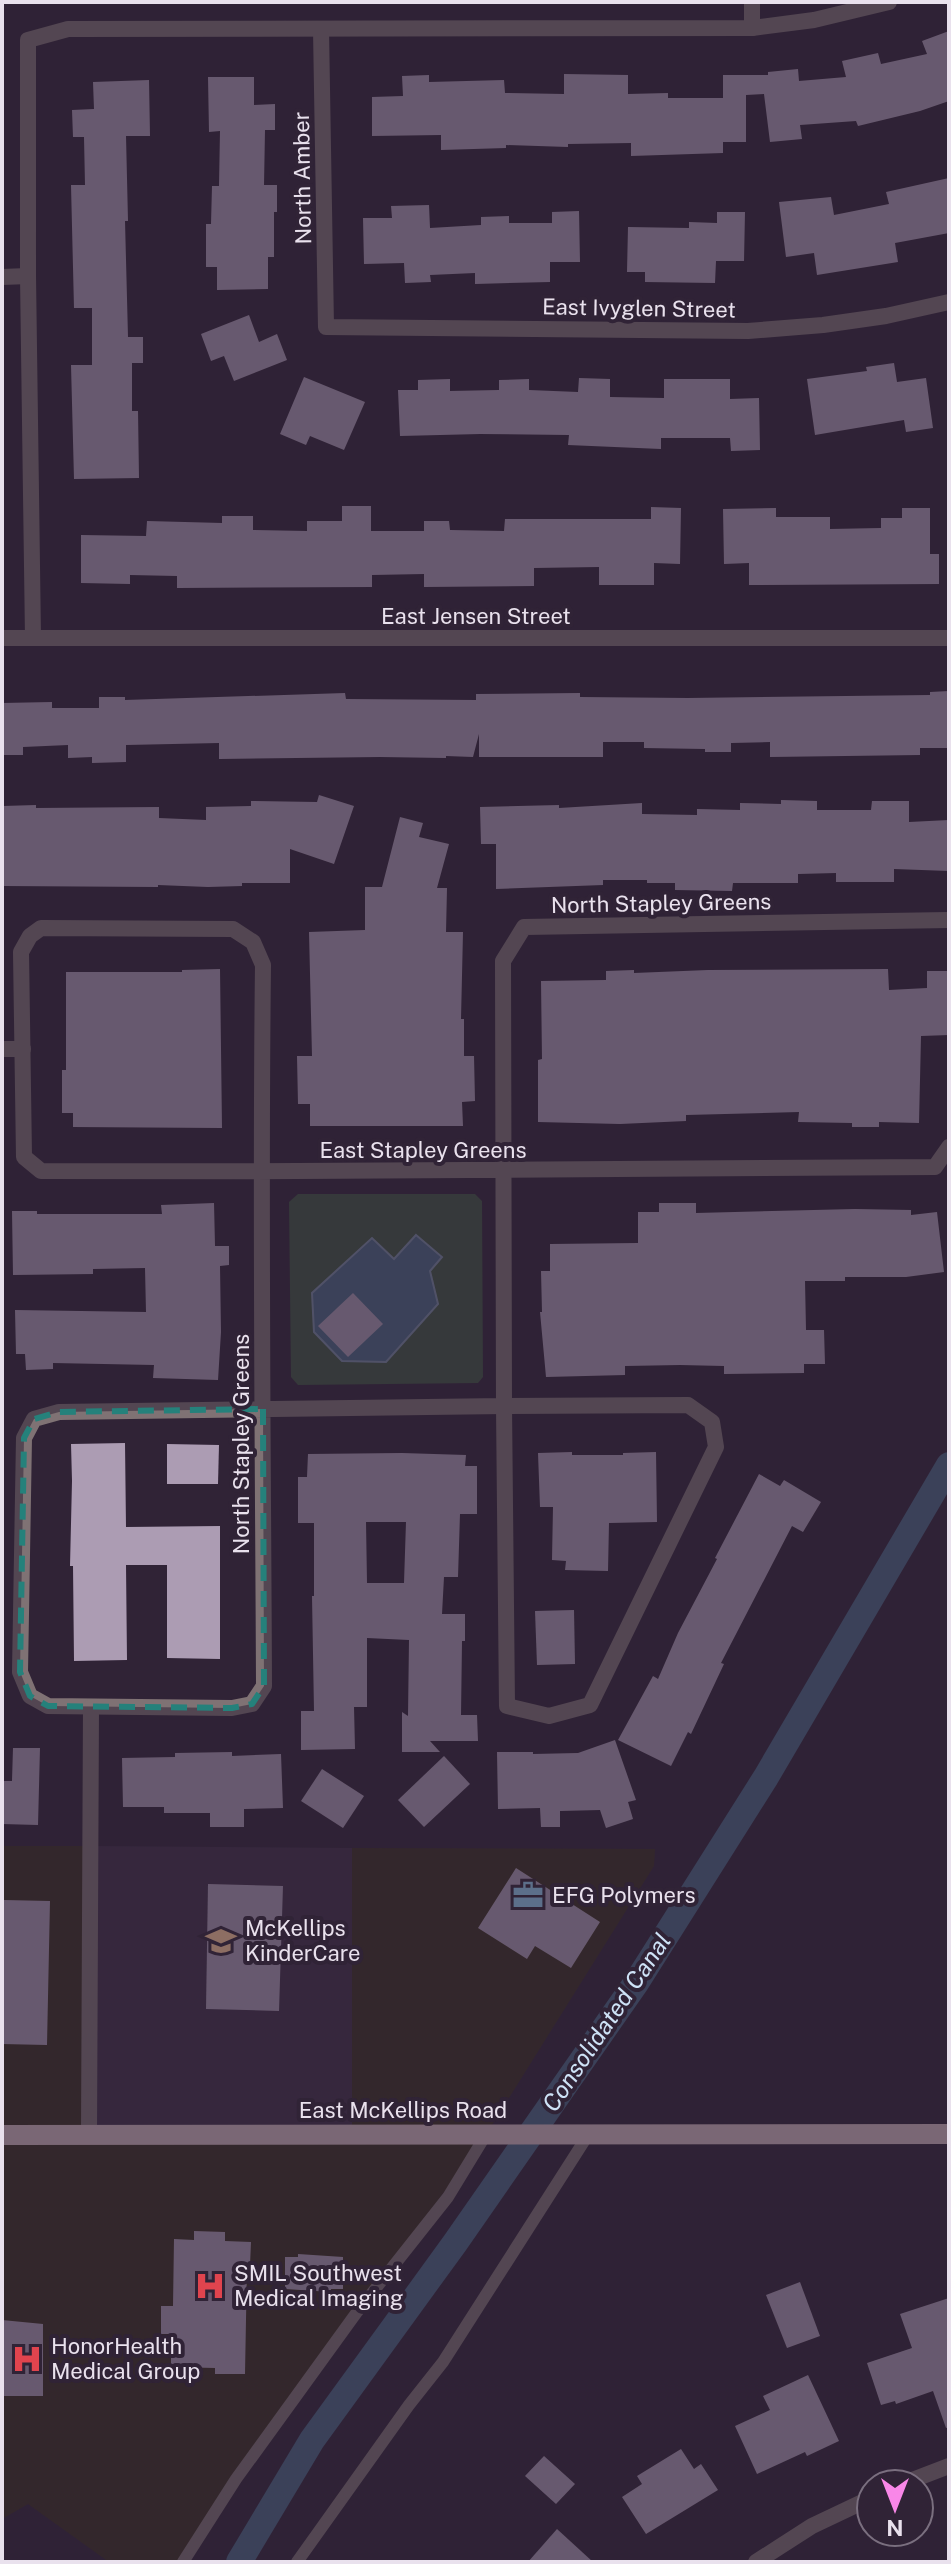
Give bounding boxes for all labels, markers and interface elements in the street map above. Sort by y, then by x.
street label: North Amber [288,111,316,245]
street label: East Ivyglen Street [542,293,736,323]
street label: East Jensen Street [381,603,571,629]
street label: North Stapley Greens [551,888,771,918]
street label: East Stapley Greens [319,1137,527,1163]
street label: North Stapley Greens [228,1334,254,1554]
office icon: EFG Polymers [511,1878,545,1912]
place label: EFG Polymers [552,1882,696,1908]
place label: McKellips KinderCare [245,1915,361,1966]
school or university icon: McKellips KinderCare [204,1924,238,1958]
water label: Consolidated Canal [536,1927,676,2117]
street label: East McKellips Road [299,2097,507,2123]
place label: SMIL Southwest Medical Imaging [234,2260,404,2311]
hospital icon: SMIL Southwest Medical Imaging [193,2269,227,2303]
place label: HonorHealth Medical Group [51,2333,200,2384]
hospital icon: HonorHealth Medical Group [10,2342,44,2376]
north arrow [855,2468,935,2548]
text: N [886,2515,904,2541]

